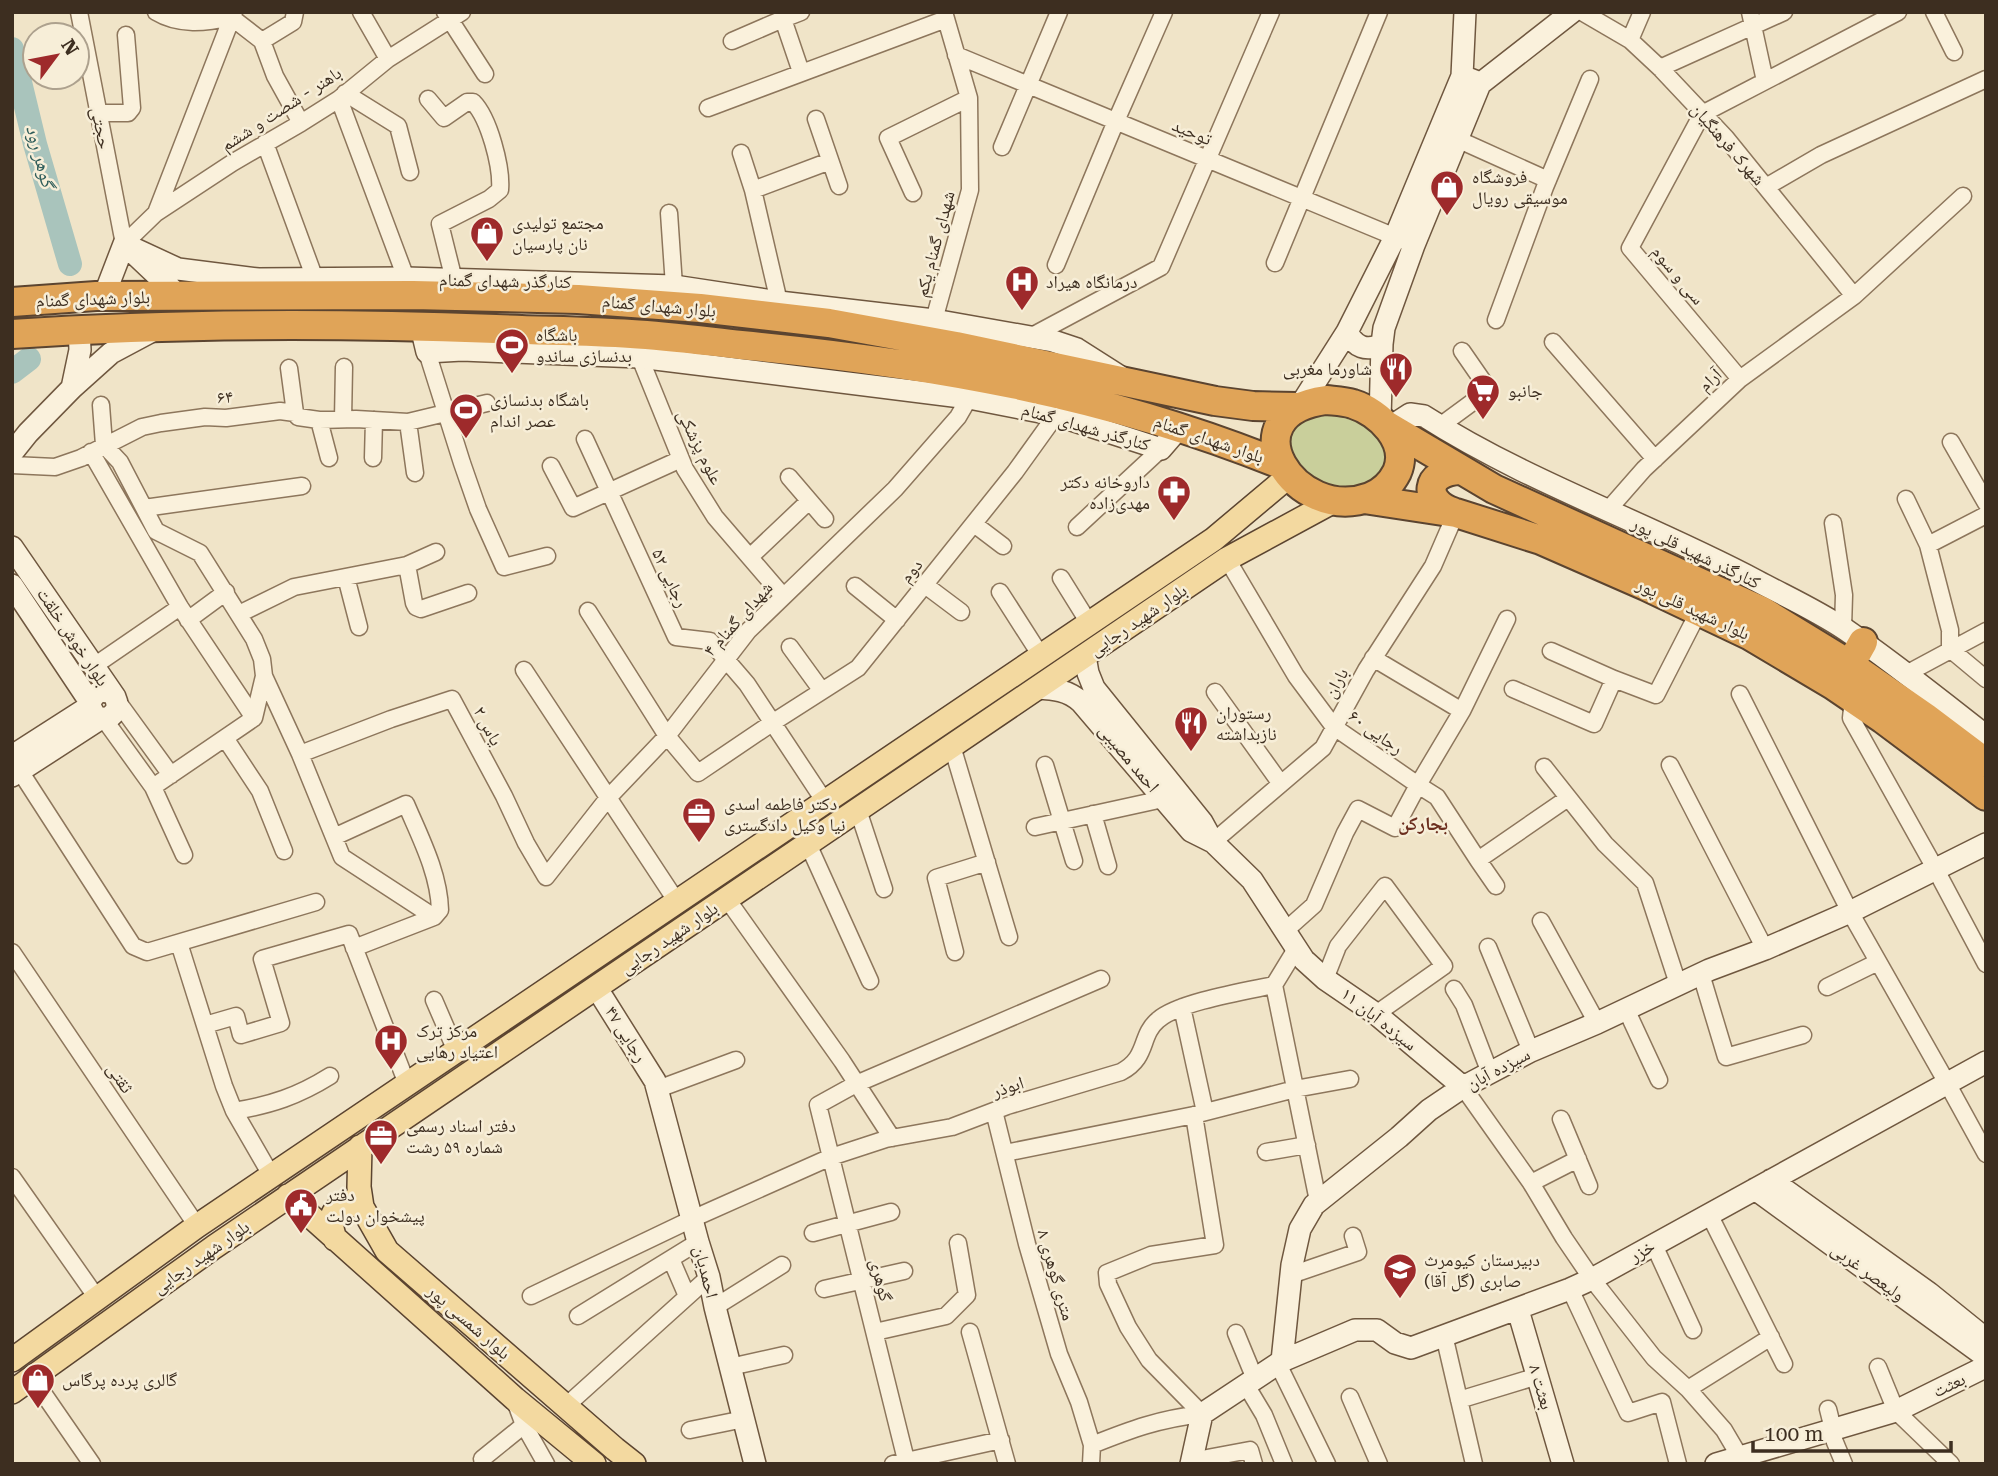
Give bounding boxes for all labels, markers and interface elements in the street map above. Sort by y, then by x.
north arrow [21,21,91,91]
text: N [56,35,84,60]
street label: باهنر - شصت و ششم [216,62,346,157]
street label: شهرک فرهنگیان [1686,98,1770,190]
street label: حجتی [86,105,116,151]
street label: توحید [1169,114,1215,150]
water label: گوهر رود [21,123,61,194]
place label: فروشگاه موسیقی رویال [1472,166,1568,209]
shop icon: فروشگاه موسیقی رویال [1428,168,1466,217]
street label: شهدای گمنام یکم [910,188,961,300]
place label: مجتمع تولیدی نان پارسیان [512,212,604,255]
shop icon: مجتمع تولیدی نان پارسیان [468,214,506,263]
street label: سی و سوم [1646,241,1709,310]
hospital icon: درمانگاه هیراد [1003,263,1041,312]
street label: کنارگذر شهدای گمنام [439,269,572,294]
place label: درمانگاه هیراد [1046,271,1137,292]
street label: بلوار شهدای گمنام [36,286,151,313]
street label: بلوار شهدای گمنام [601,290,717,323]
place label: باشگاه بدنسازی ساندو [536,324,632,367]
sports icon: باشگاه بدنسازی ساندو [493,326,531,375]
restaurant icon: شاورما مغربی [1377,350,1415,399]
place label: شاورما مغربی [1283,358,1372,380]
street label: آرام [1694,363,1727,397]
supermarket icon: جانبو [1464,372,1502,421]
place label: جانبو [1508,380,1543,402]
street label: ۶۴ [216,386,234,407]
place label: باشگاه بدنسازی عصر اندام [490,389,589,433]
sports icon: باشگاه بدنسازی عصر اندام [447,391,485,440]
street label: کنارگذر شهدای گمنام [1019,398,1153,457]
street label: علوم پزشکی [671,406,728,489]
street label: بلوار شهدای گمنام [1151,410,1267,469]
place label: داروخانه دکتر مهدی‌زاده [1060,471,1150,514]
pharmacy icon: داروخانه دکتر مهدی‌زاده [1155,473,1193,522]
street label: کنارگذر شهید قلی پور [1627,512,1764,594]
street label: رجایی ۵۲ [647,545,693,611]
street label: دوم [895,554,928,588]
street label: بلوار شهید قلی پور [1632,573,1753,645]
street label: شهدای گمنام ۴ [699,577,778,662]
street label: بلوار شهید رجایی [1085,579,1191,661]
street label: بلوار خوش خلقت [32,584,114,690]
street label: باران [1319,664,1353,702]
street label: یاس ۲ [469,702,507,750]
place label: رستوران نازبداشته [1216,702,1277,745]
restaurant icon: رستوران نازبداشته [1172,704,1210,753]
street label: رجایی ۶۰ [1344,705,1408,759]
street label: احمد مصیبی [1094,719,1164,797]
place label: دکتر فاطمه اسدی نیا وکیل دادگستری [724,793,846,836]
office icon: دکتر فاطمه اسدی نیا وکیل دادگستری [680,795,718,844]
district label: بجارکن [1398,812,1448,835]
street label: بلوار شهید رجایی [616,897,722,979]
street label: سیزده آبان ۱۱ [1337,983,1421,1055]
street label: رجایی ۴۷ [600,1002,652,1066]
place label: مرکز ترک اعتیاد رهایی [416,1020,498,1063]
hospital icon: مرکز ترک اعتیاد رهایی [372,1022,410,1071]
street label: سیزده آبان [1462,1043,1534,1095]
street label: ثقتی [102,1059,138,1097]
street label: ابوذر [988,1072,1027,1102]
place label: دفتر اسناد رسمی شماره ۵۹ رشت [406,1115,516,1157]
office icon: دفتر اسناد رسمی شماره ۵۹ رشت [362,1117,400,1166]
place label: دفتر پیشخوان دولت [325,1184,425,1227]
public building icon: دفتر پیشخوان دولت [282,1186,320,1235]
street label: بلوار شهید رجایی [148,1215,254,1299]
street label: ۸ متری گوهری [1033,1227,1079,1323]
street label: خزر [1625,1235,1658,1266]
street label: ولیعصر غربی [1827,1238,1909,1306]
street label: احمدیان [689,1244,723,1300]
place label: دبیرستان کیومرث صابری (گل آقا) [1424,1249,1540,1292]
school or university icon: دبیرستان کیومرث صابری (گل آقا) [1381,1251,1419,1300]
street label: گوهری [865,1256,897,1304]
street label: بلوار شمسی پور [422,1279,515,1364]
shop icon: گالری پرده پرگاس [19,1361,57,1410]
street label: بعثت ۸ [1524,1362,1558,1412]
street label: بعثت [1929,1368,1969,1402]
place label: گالری پرده پرگاس [62,1369,178,1391]
scale bar [1753,1410,1951,1454]
text: 100 m [1764,1422,1824,1446]

